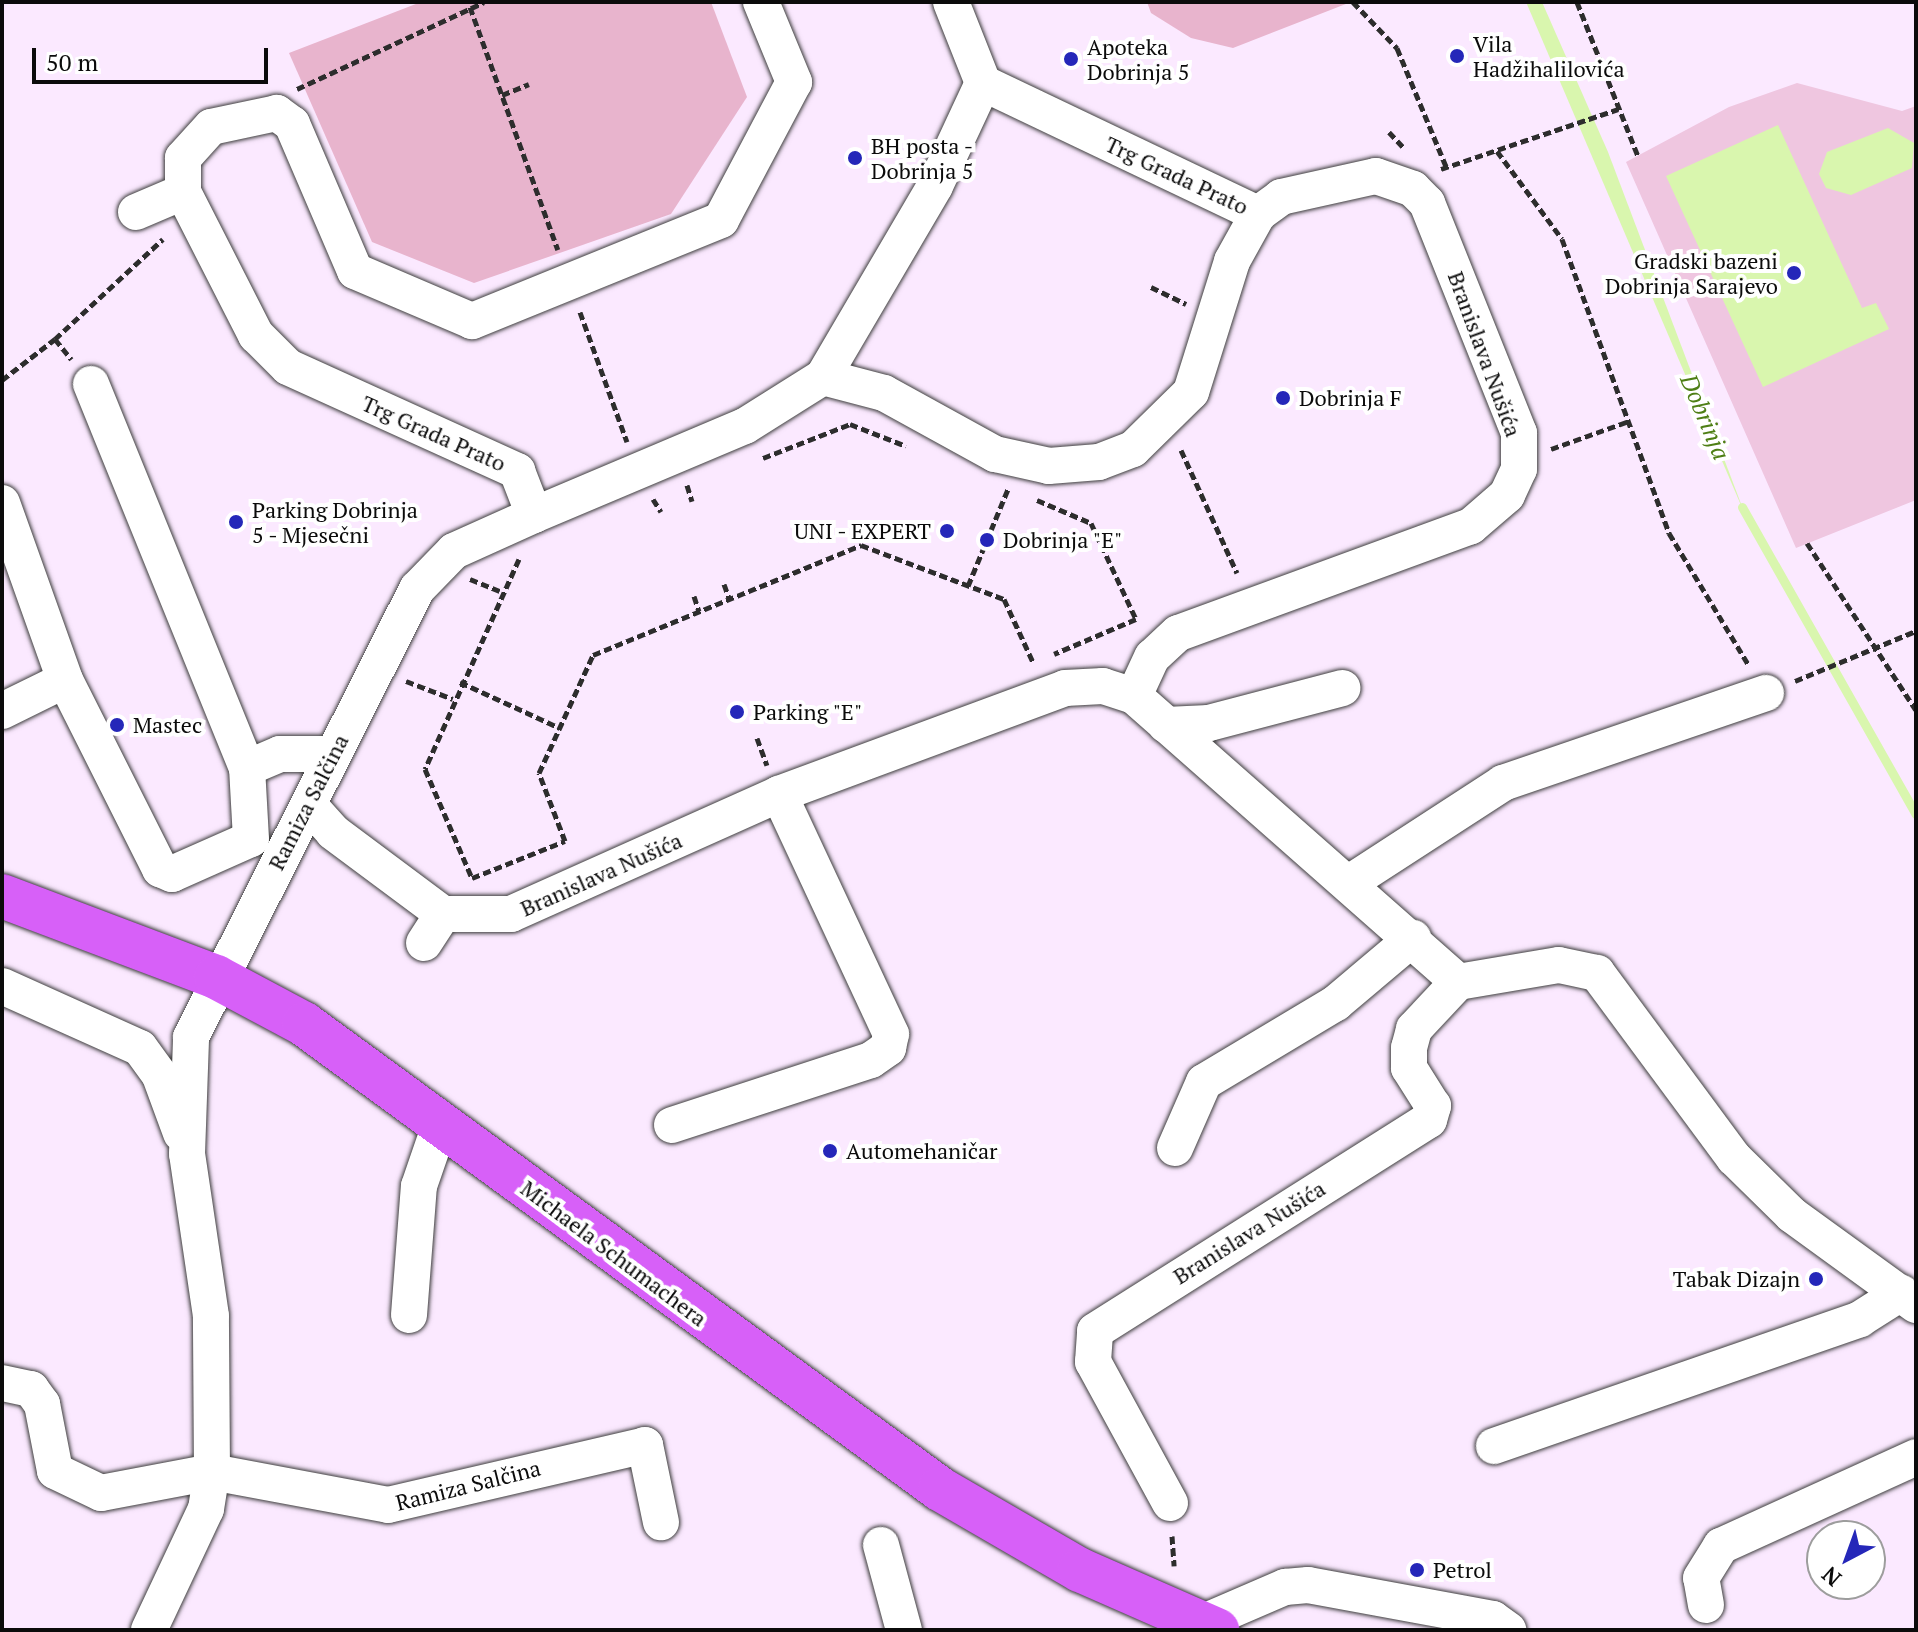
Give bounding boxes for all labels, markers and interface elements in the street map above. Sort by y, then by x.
place label: Vila Hadžihalilovića [1473,30,1624,82]
scale bar [36,32,272,82]
place label: Apoteka Dobrinja 5 [1087,33,1189,84]
text: 50 m [46,46,98,78]
marker: Vila Hadžihalilovića [1448,47,1466,65]
marker: Apoteka Dobrinja 5 [1062,50,1080,68]
street label: Trg Grada Prato [1101,130,1253,220]
place label: BH posta - Dobrinja 5 [871,132,974,184]
marker: BH posta - Dobrinja 5 [846,149,864,167]
place label: Gradski bazeni Dobrinja Sarajevo [1605,247,1778,298]
marker: Gradski bazeni Dobrinja Sarajevo [1785,264,1803,282]
street label: Branislava Nušića [1443,268,1527,440]
water label: Dobrinja [1674,370,1736,464]
place label: Dobrinja F [1299,385,1402,411]
street label: Trg Grada Prato [358,389,510,477]
marker: Dobrinja F [1274,389,1292,407]
place label: Parking Dobrinja 5 - Mjesečni [252,496,418,548]
marker: Parking Dobrinja 5 - Mjesečni [227,513,245,531]
place label: UNI - EXPERT [792,518,931,544]
marker: UNI - EXPERT [938,522,956,540]
place label: Dobrinja "E" [1003,527,1123,553]
marker: Dobrinja "E" [978,531,996,549]
place label: Parking "E" [753,699,863,725]
marker: Parking "E" [728,703,746,721]
place label: Mastec [133,712,202,738]
marker: Mastec [108,716,126,734]
street label: Ramiza Salčina [263,730,353,874]
street label: Branislava Nušića [516,827,686,921]
place label: Automehaničar [846,1138,998,1164]
marker: Automehaničar [821,1142,839,1160]
street label: Michaela Schumachera [516,1175,712,1331]
street label: Branislava Nušića [1168,1175,1330,1289]
place label: Tabak Dizajn [1673,1266,1800,1292]
marker: Tabak Dizajn [1807,1270,1825,1288]
street label: Ramiza Salčina [393,1454,543,1516]
north arrow [1806,1520,1886,1600]
place label: Petrol [1433,1557,1492,1583]
marker: Petrol [1408,1561,1426,1579]
text: N [1815,1561,1847,1593]

